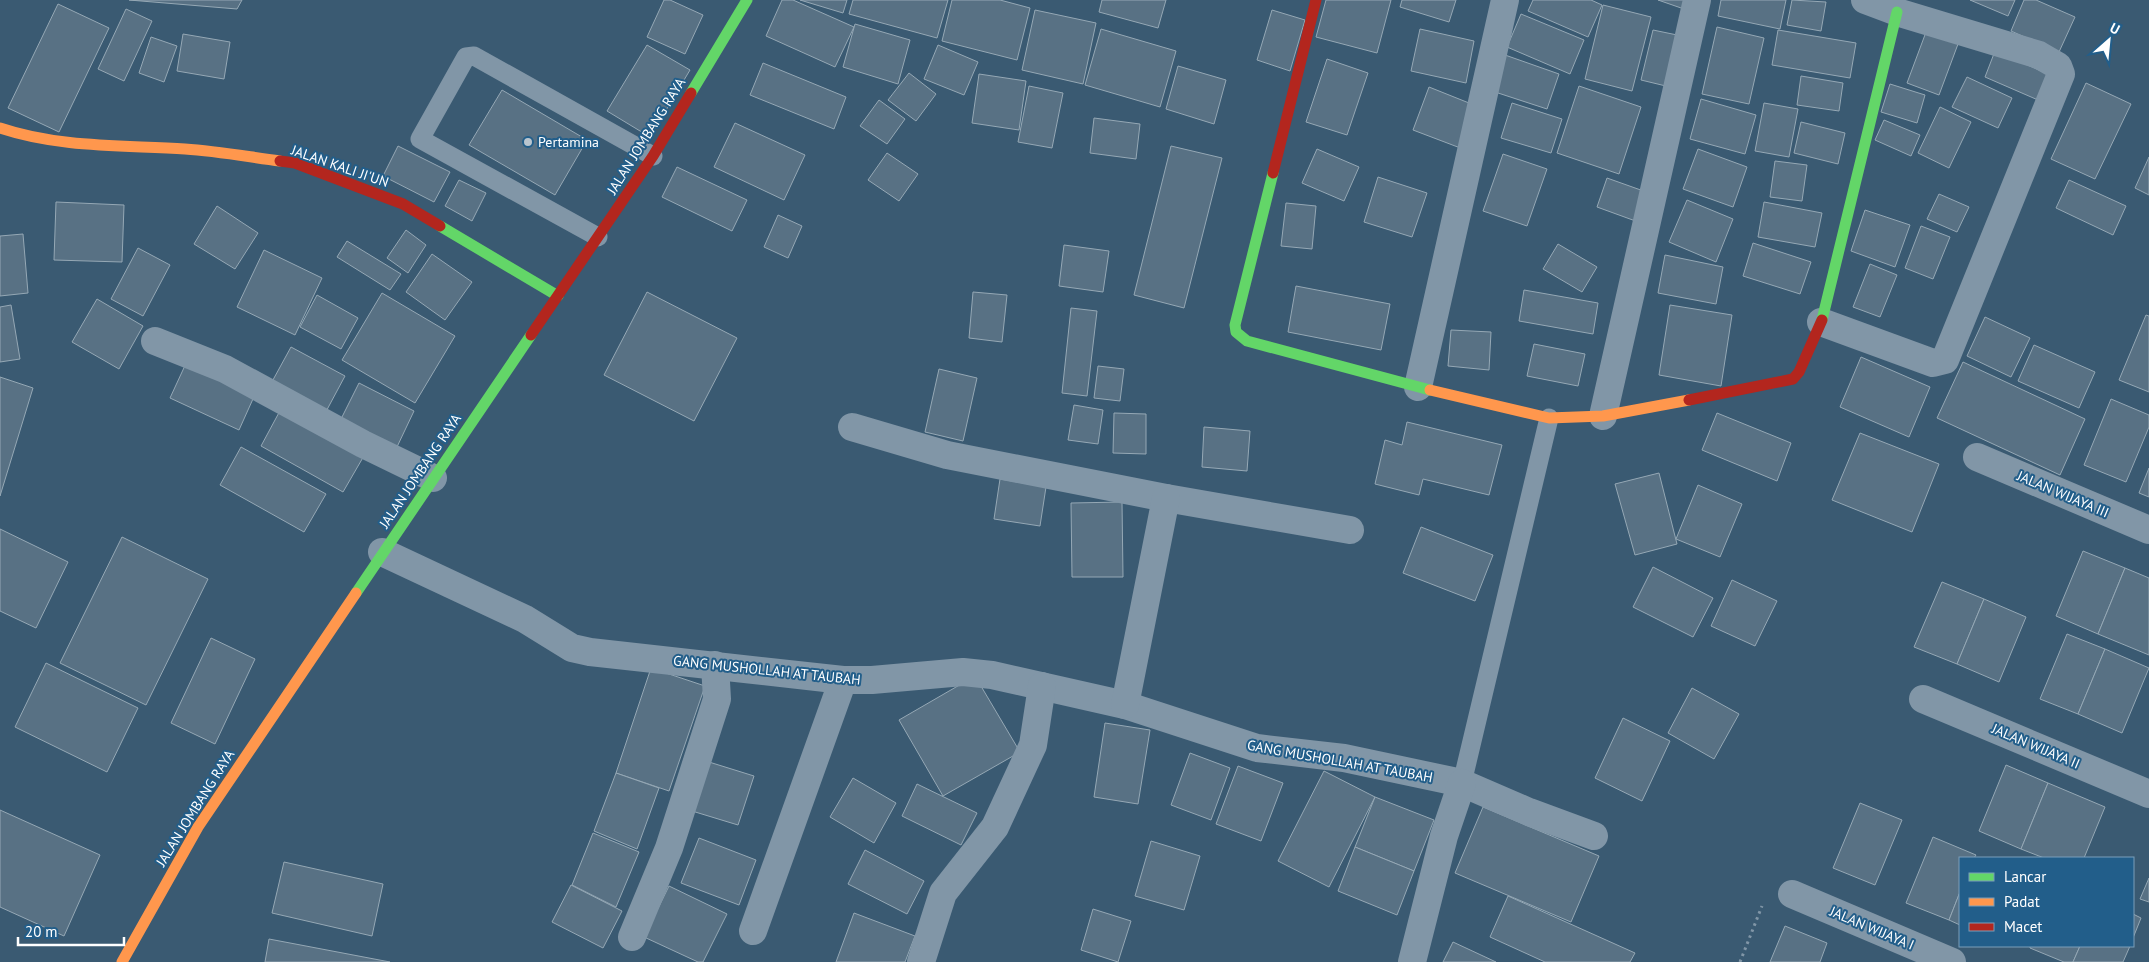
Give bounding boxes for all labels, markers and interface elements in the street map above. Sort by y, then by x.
north arrow [2084,15,2134,65]
text: U [2107,18,2123,38]
street label: JALAN JOMBANG RAYA [602,74,690,198]
place label: Pertamina [538,133,599,151]
marker: Pertamina [522,136,534,148]
street label: JALAN KALI JI'UN [288,141,391,191]
street label: JALAN JOMBANG RAYA [375,410,465,532]
street label: JALAN WIJAYA III [2013,466,2112,521]
street label: GANG MUSHOLLAH AT TAUBAH [672,651,862,689]
street label: JALAN WIJAYA II [1988,719,2083,773]
street label: GANG MUSHOLLAH AT TAUBAH [1246,736,1434,786]
street label: JALAN JOMBANG RAYA [151,746,239,870]
legend [1959,857,2134,947]
text: Lancar [2004,867,2046,886]
text: Padat [2004,892,2040,911]
street label: JALAN WIJAYA I [1826,902,1917,954]
scale bar [18,914,124,946]
text: Macet [2004,917,2042,936]
text: 20 m [25,922,58,941]

